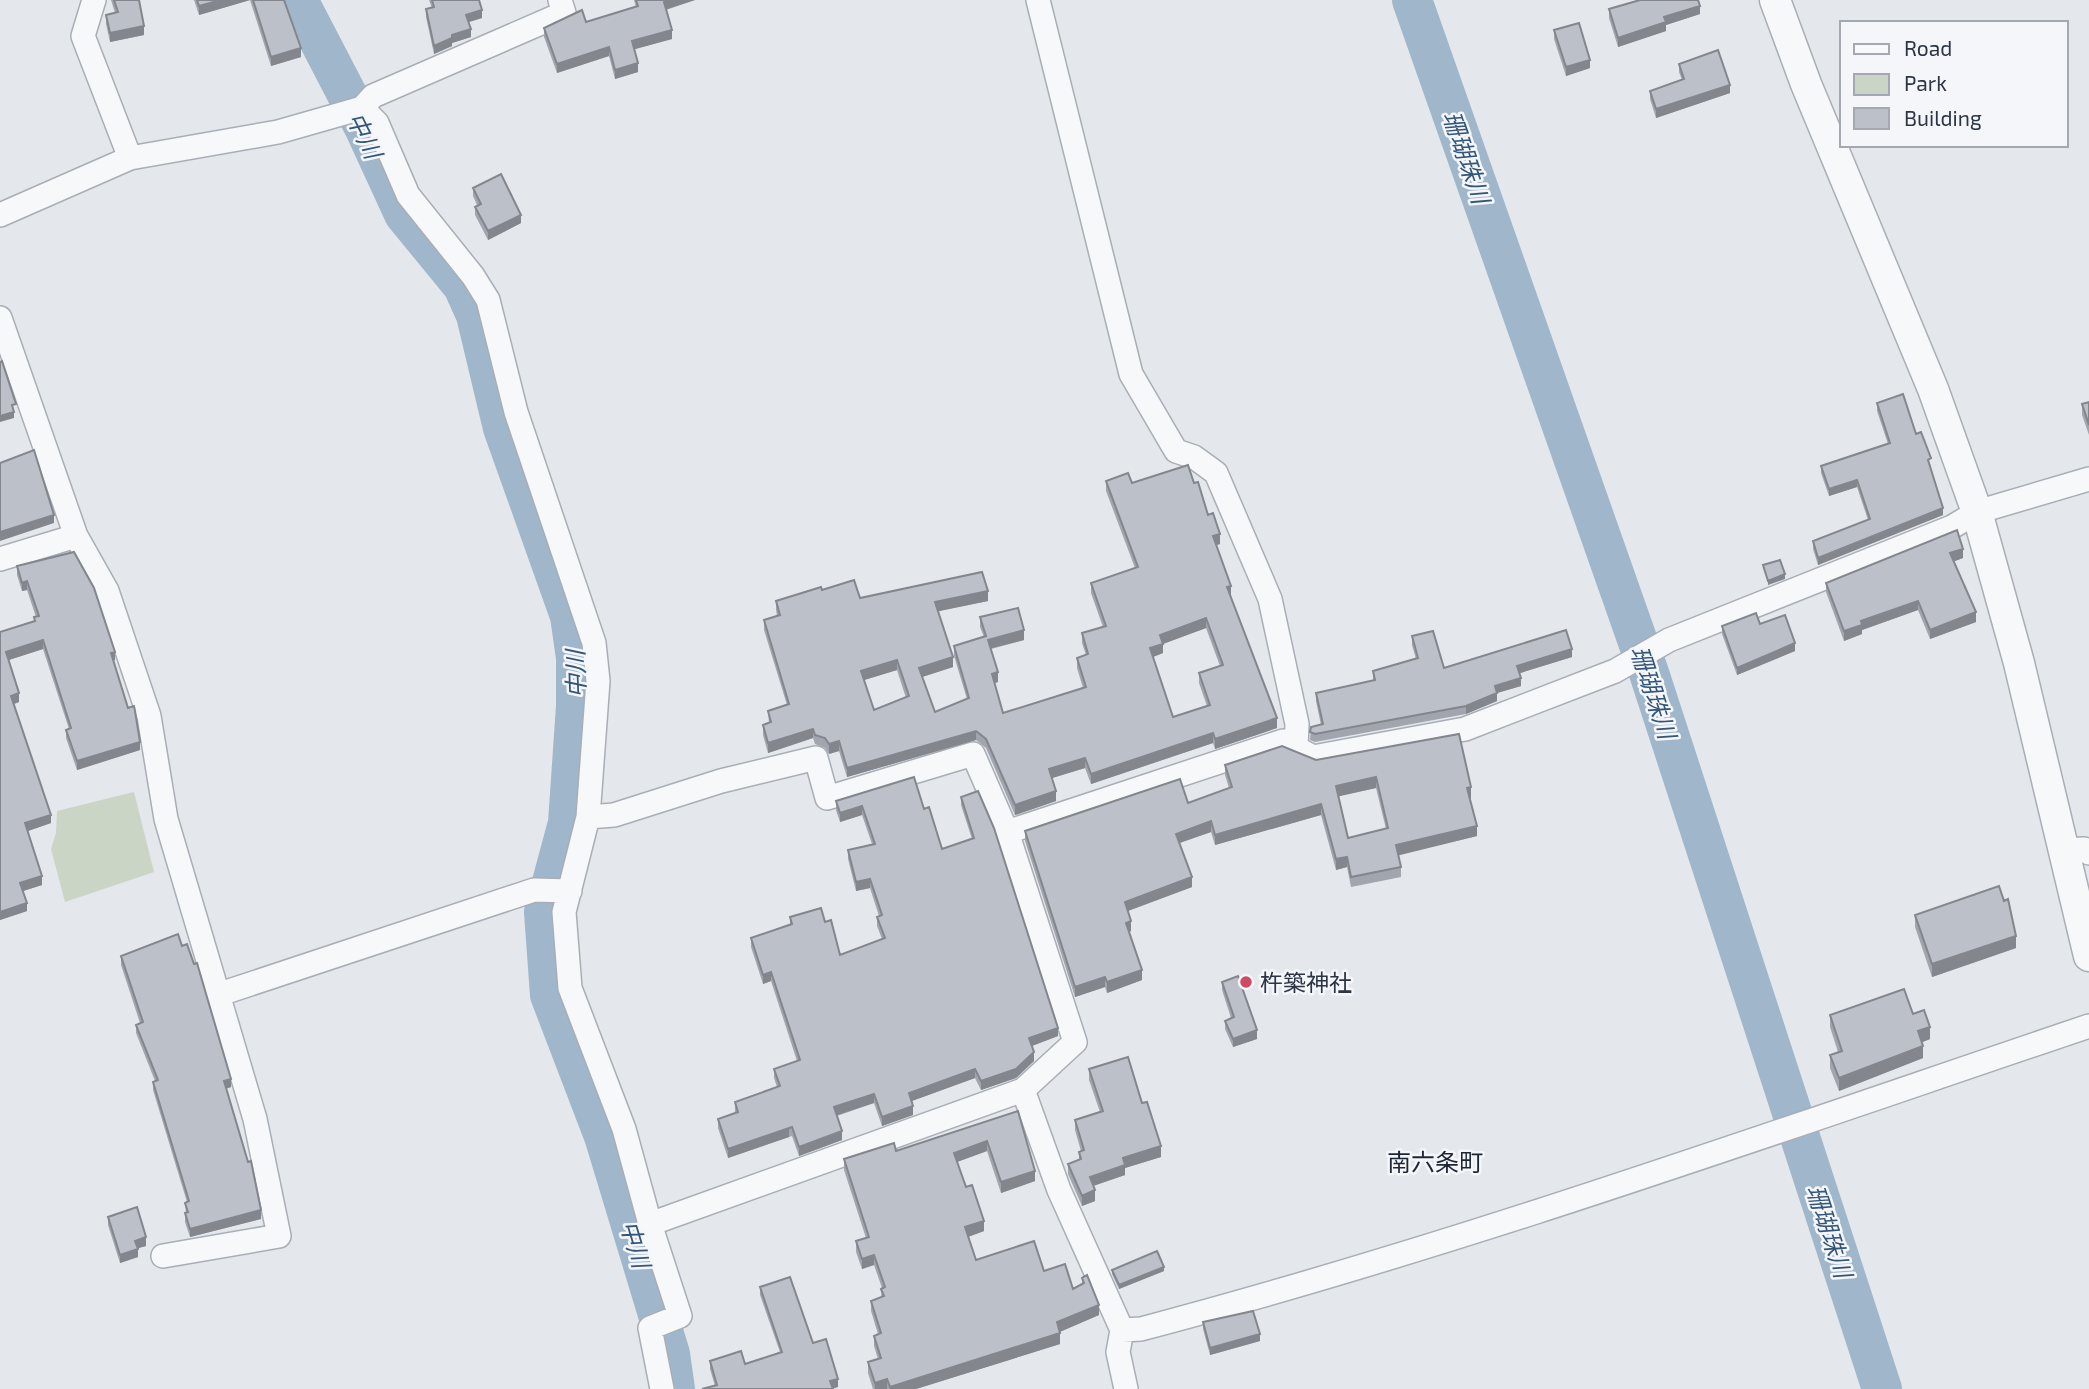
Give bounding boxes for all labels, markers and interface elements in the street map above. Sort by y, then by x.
legend [1840,21,2068,147]
text: Road [1904,35,1952,60]
text: Park [1904,70,1947,95]
text: Building [1904,105,1982,130]
water label: 中川 [341,107,390,166]
water label: 珊瑚珠川 [1438,107,1497,210]
water label: 珊瑚珠川 [1625,642,1684,745]
water label: 中川 [560,647,590,698]
place label: 杵築神社 [1260,968,1352,996]
marker: 杵築神社 [1238,974,1254,990]
district label: 南六条町 [1387,1147,1483,1176]
water label: 珊瑚珠川 [1801,1181,1860,1284]
water label: 中川 [615,1217,658,1274]

